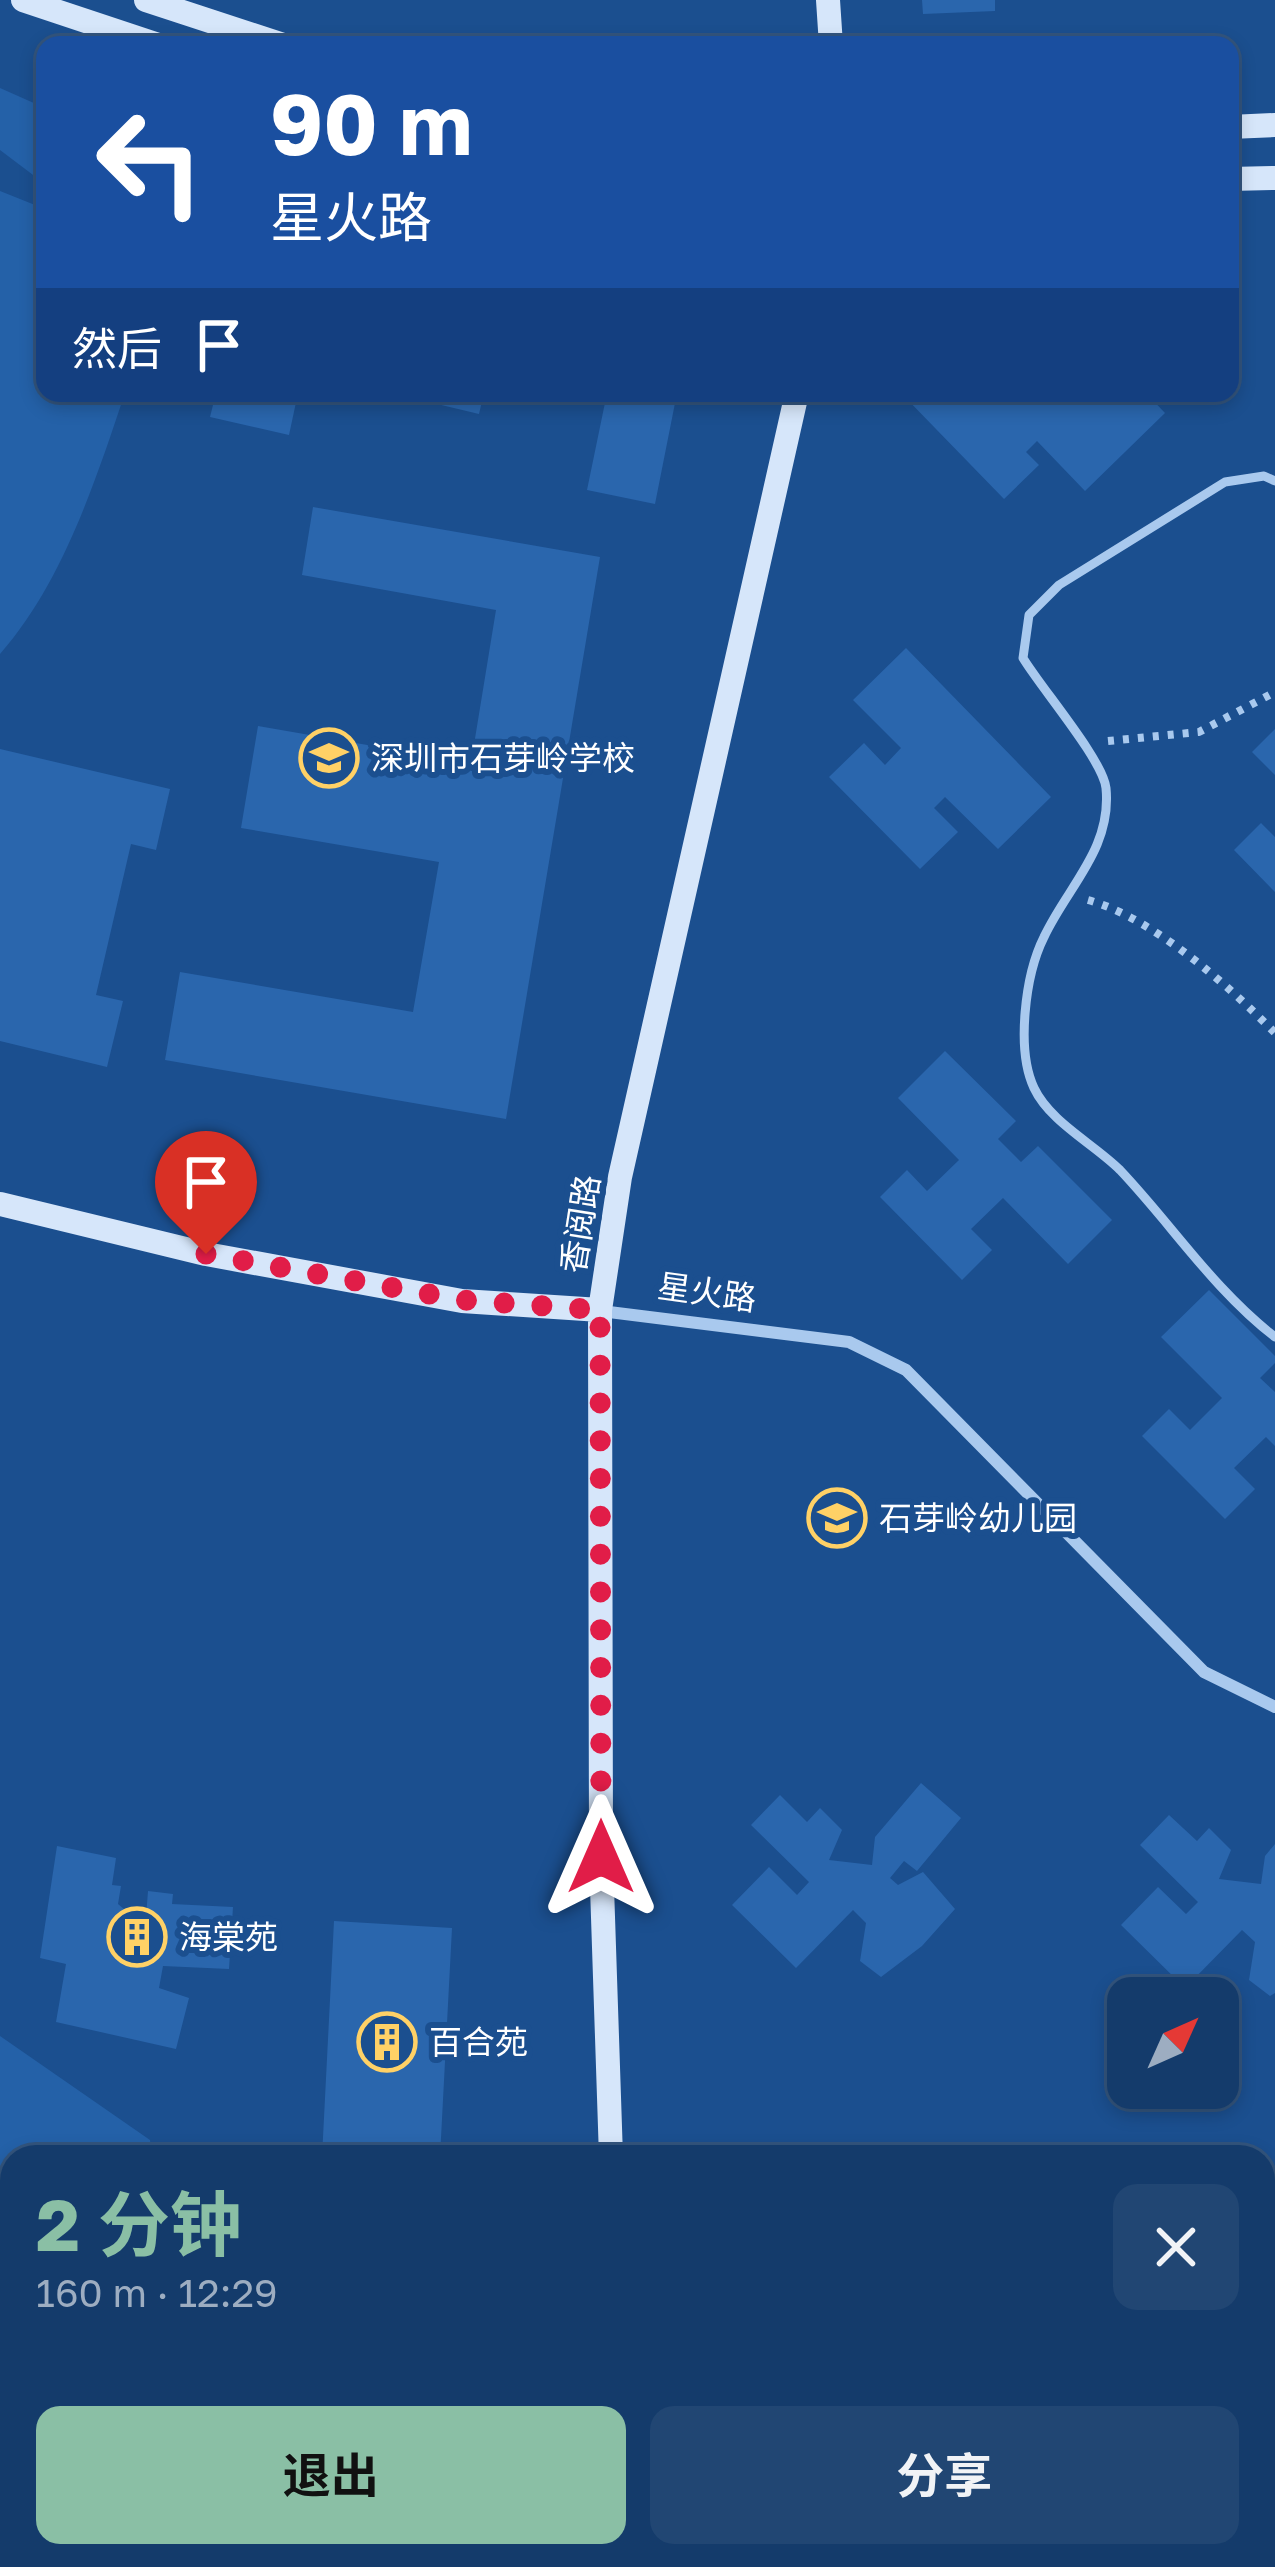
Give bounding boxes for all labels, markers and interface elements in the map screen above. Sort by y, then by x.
text: 90 m [270,73,472,173]
icon: left [72,84,228,240]
text: 星火路 [270,184,432,249]
icon: arrive [186,312,252,378]
text: 然后 [72,321,162,375]
school or university icon: 深圳市石芽岭学校 [298,727,360,789]
place label: 深圳市石芽岭学校 [371,738,635,777]
pin [155,1131,257,1254]
icon: arrive [173,1149,239,1215]
street label: 香阅路 [553,1172,607,1276]
street label: 星火路 [655,1265,759,1318]
school or university icon: 石芽岭幼儿园 [806,1487,868,1549]
place label: 石芽岭幼儿园 [879,1498,1077,1537]
position arrow [538,1794,664,1920]
building icon: 海棠苑 [106,1906,168,1968]
place label: 海棠苑 [179,1917,278,1956]
north arrow [1107,1977,1239,2109]
map controls [1107,1977,1239,2109]
building icon: 百合苑 [356,2011,418,2073]
place label: 百合苑 [429,2022,528,2061]
text: 2 分钟 [36,2180,242,2267]
button: close [1113,2184,1239,2310]
text: 160 m · 12:29 [36,2269,278,2316]
button: 退出 [36,2406,626,2544]
button: 分享 [650,2406,1239,2544]

